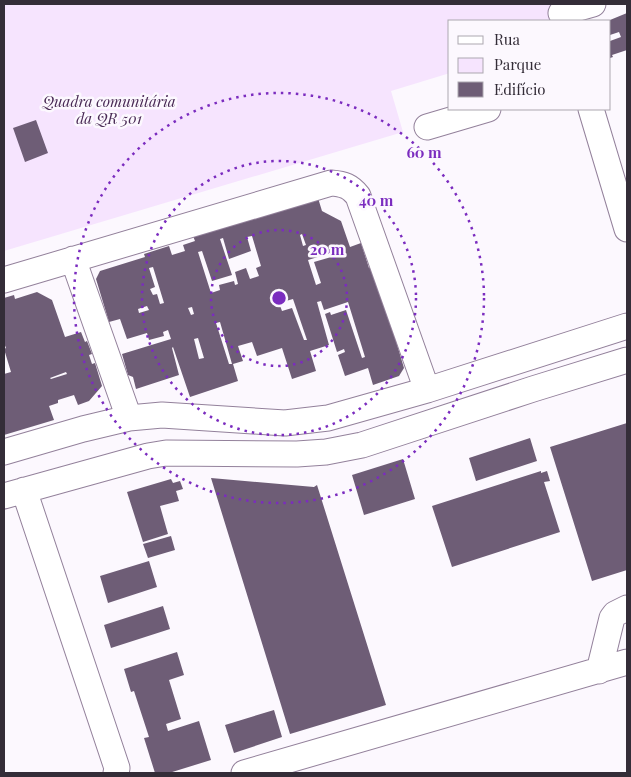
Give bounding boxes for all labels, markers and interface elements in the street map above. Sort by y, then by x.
legend [448,20,611,110]
text: Rua [494,29,520,49]
text: Parque [494,54,541,74]
text: Edifício [494,79,546,99]
park label: Quadra comunitária da QR 501 [41,91,176,128]
text: 60 m [406,142,442,162]
text: 40 m [359,190,394,210]
text: 20 m [310,239,345,259]
centre of rings [270,289,288,307]

